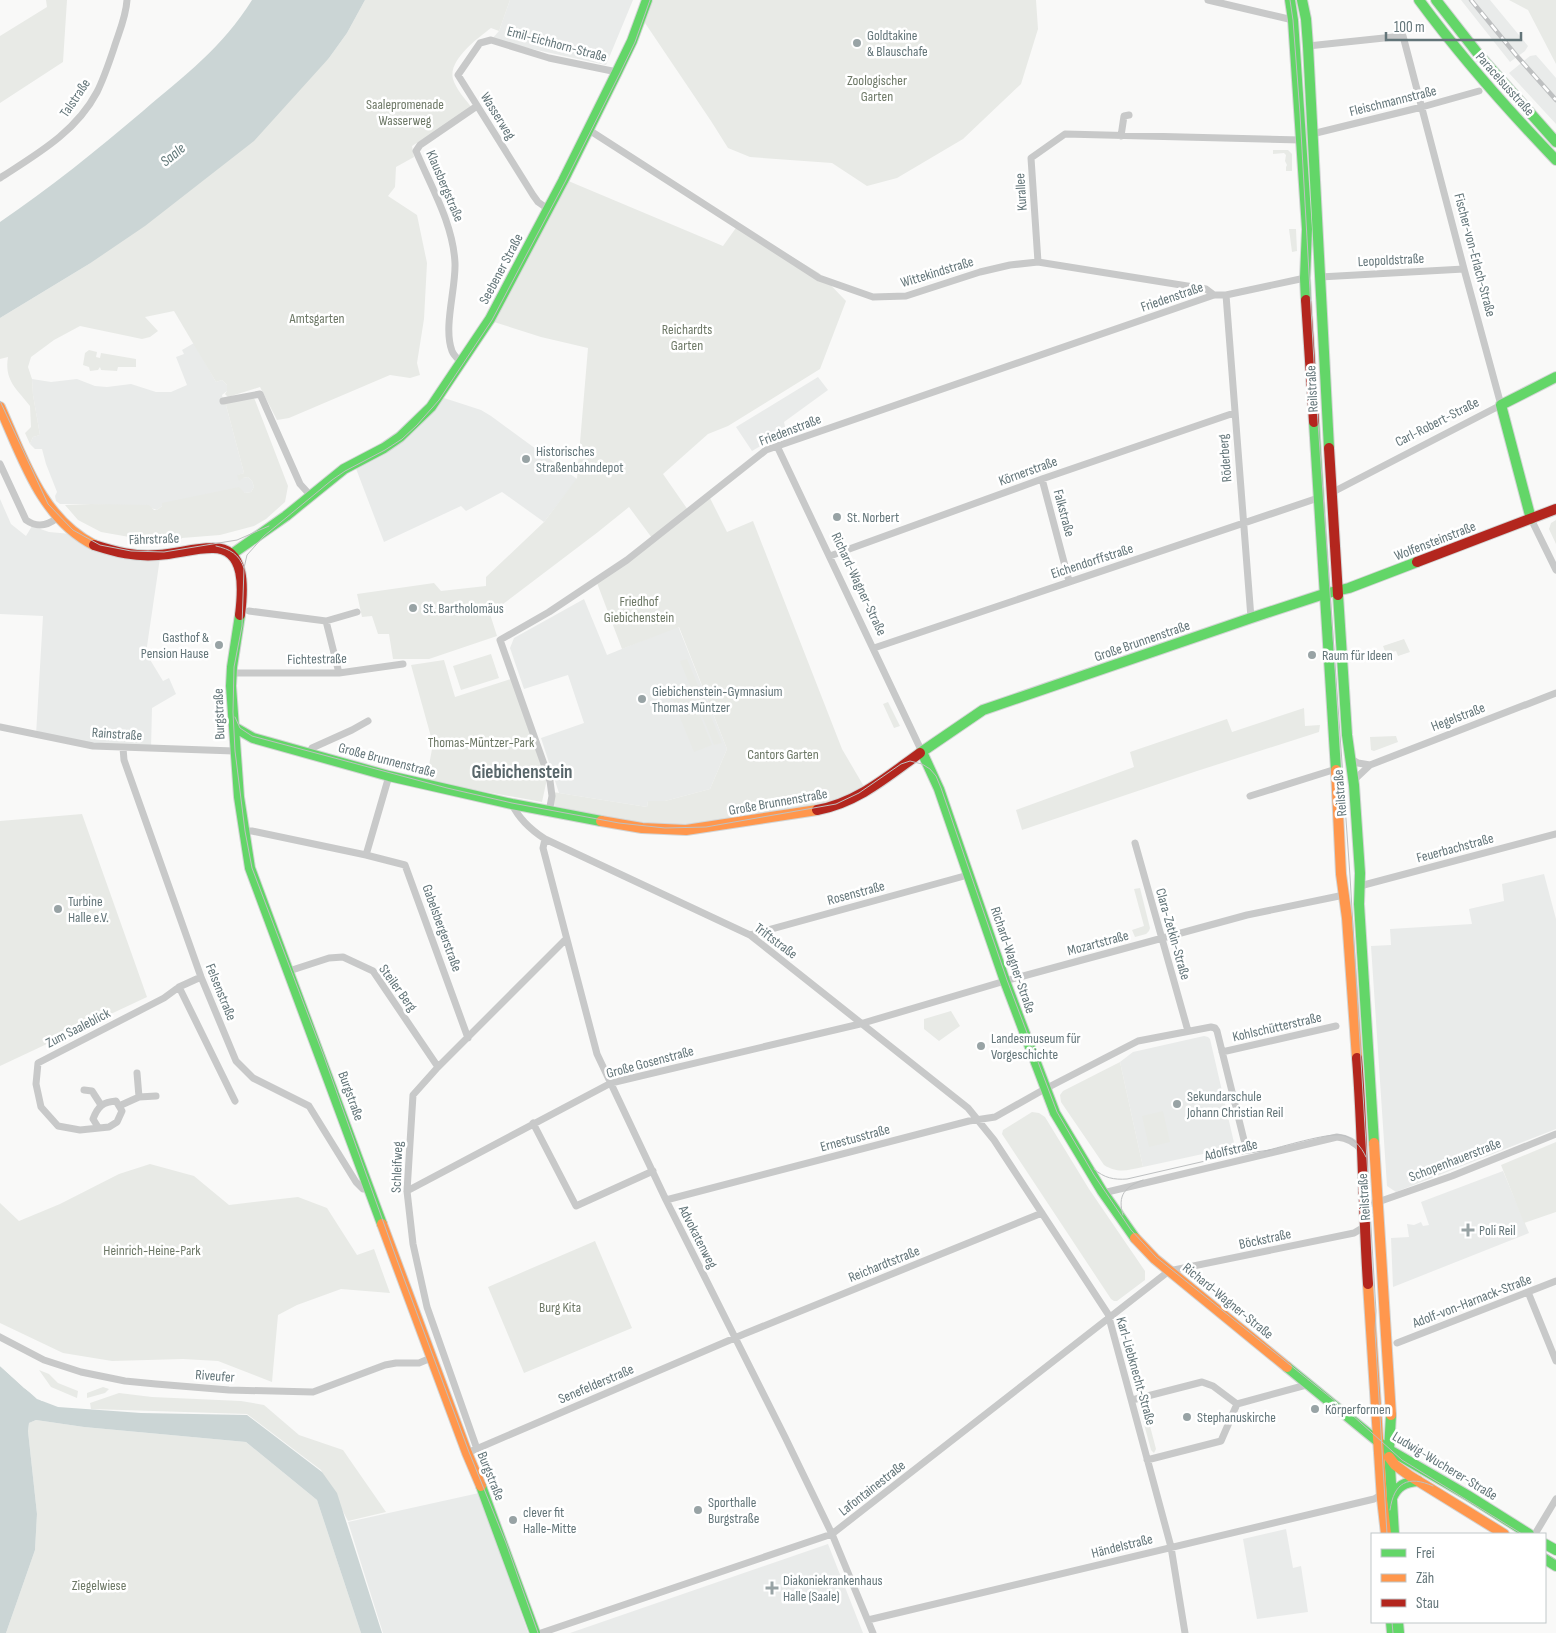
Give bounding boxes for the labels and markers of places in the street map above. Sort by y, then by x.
place label: Goldtakine & Blauschafe [867,27,928,60]
marker: Goldtakine & Blauschafe [851,37,863,49]
place label: Historisches Straßenbahndepot [536,443,623,476]
marker: Historisches Straßenbahndepot [520,453,532,465]
place label: St. Norbert [847,509,899,526]
marker: St. Norbert [831,511,843,523]
place label: St. Bartholomäus [423,600,504,617]
marker: St. Bartholomäus [407,602,419,614]
place label: Gasthof & Pension Hause [141,629,209,662]
marker: Gasthof & Pension Hause [213,639,225,651]
place label: Raum für Ideen [1322,647,1393,664]
marker: Raum für Ideen [1306,649,1318,661]
place label: Giebichenstein-Gymnasium Thomas Müntzer [652,683,782,716]
marker: Giebichenstein-Gymnasium Thomas Müntzer [636,693,648,705]
place label: Turbine Halle e.V. [68,893,109,926]
marker: Turbine Halle e.V. [52,903,64,915]
place label: Landesmuseum für Vorgeschichte [991,1030,1081,1063]
marker: Landesmuseum für Vorgeschichte [975,1040,987,1052]
place label: Sekundarschule Johann Christian Reil [1186,1088,1283,1121]
marker: Sekundarschule Johann Christian Reil [1171,1098,1183,1110]
place label: Poli Reil [1479,1222,1516,1239]
marker: Poli Reil [1461,1223,1475,1237]
place label: Körperformen [1325,1401,1391,1418]
marker: Körperformen [1309,1403,1321,1415]
place label: Stephanuskirche [1197,1409,1276,1426]
marker: Stephanuskirche [1181,1411,1193,1423]
place label: Sporthalle Burgstraße [708,1494,759,1527]
place label: clever fit Halle-Mitte [523,1504,576,1537]
marker: Sporthalle Burgstraße [692,1504,704,1516]
marker: clever fit Halle-Mitte [507,1514,519,1526]
place label: Diakoniekrankenhaus Halle (Saale) [783,1572,883,1605]
marker: Diakoniekrankenhaus Halle (Saale) [765,1581,779,1595]

